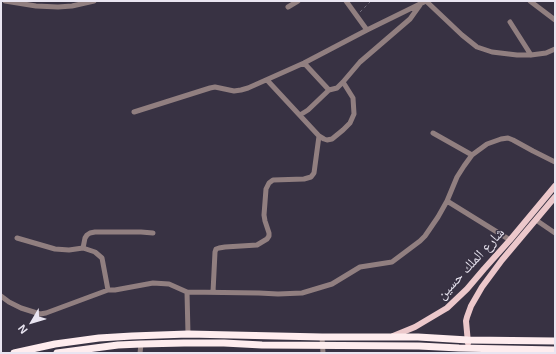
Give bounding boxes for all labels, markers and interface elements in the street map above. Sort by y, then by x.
street label: شارع الملك حسين [434,225,508,303]
north arrow [12,302,52,342]
text: N [15,323,30,336]

